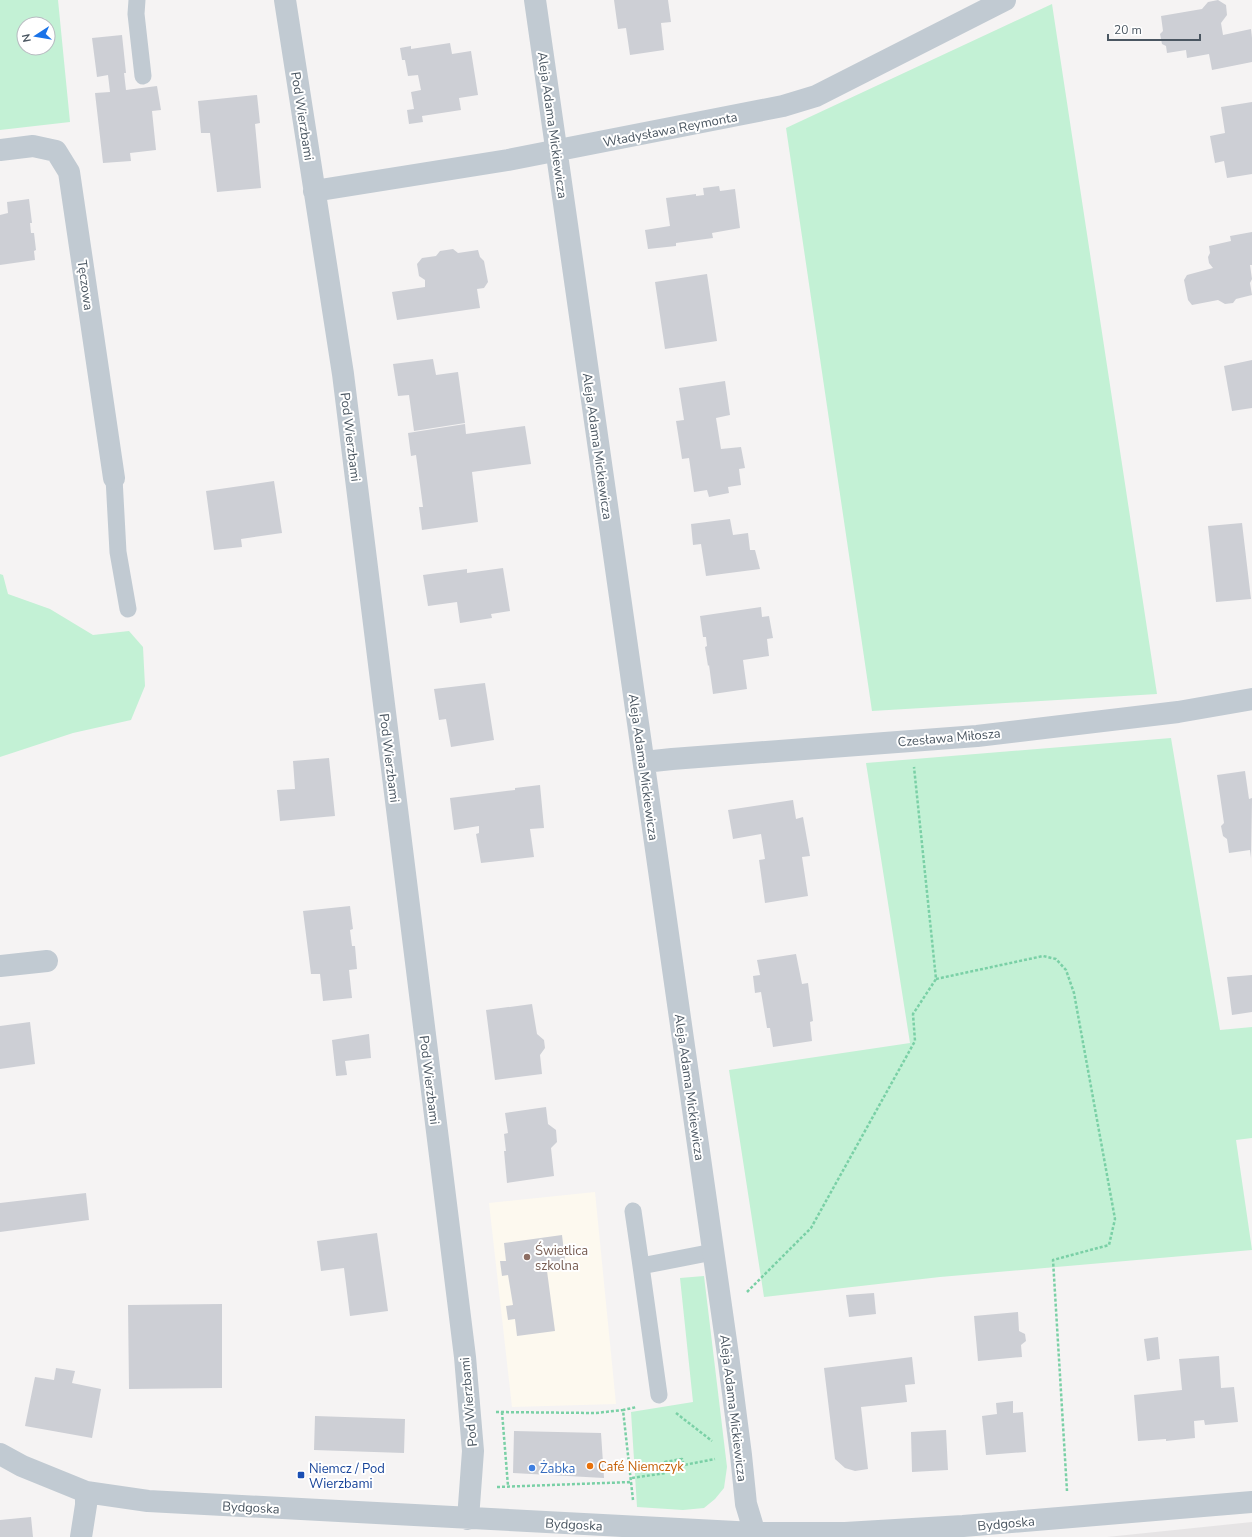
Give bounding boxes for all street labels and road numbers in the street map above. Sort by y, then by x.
street label: Aleja Adama Mickiewicza [533,51,571,200]
street label: Pod Wierzbami [286,70,318,162]
street label: Władysława Reymonta [602,108,739,152]
street label: Tęczowa [73,259,97,311]
street label: Aleja Adama Mickiewicza [578,372,616,521]
street label: Pod Wierzbami [336,392,364,483]
street label: Aleja Adama Mickiewicza [624,693,662,842]
street label: Pod Wierzbami [375,713,403,804]
street label: Czesława Miłosza [897,725,1001,751]
street label: Aleja Adama Mickiewicza [670,1013,708,1162]
street label: Pod Wierzbami [415,1035,443,1126]
street label: Aleja Adama Mickiewicza [715,1334,751,1483]
street label: Pod Wierzbami [456,1356,482,1447]
street label: Bydgoska [222,1498,280,1518]
street label: Bydgoska [977,1513,1035,1535]
street label: Bydgoska [545,1515,603,1535]

